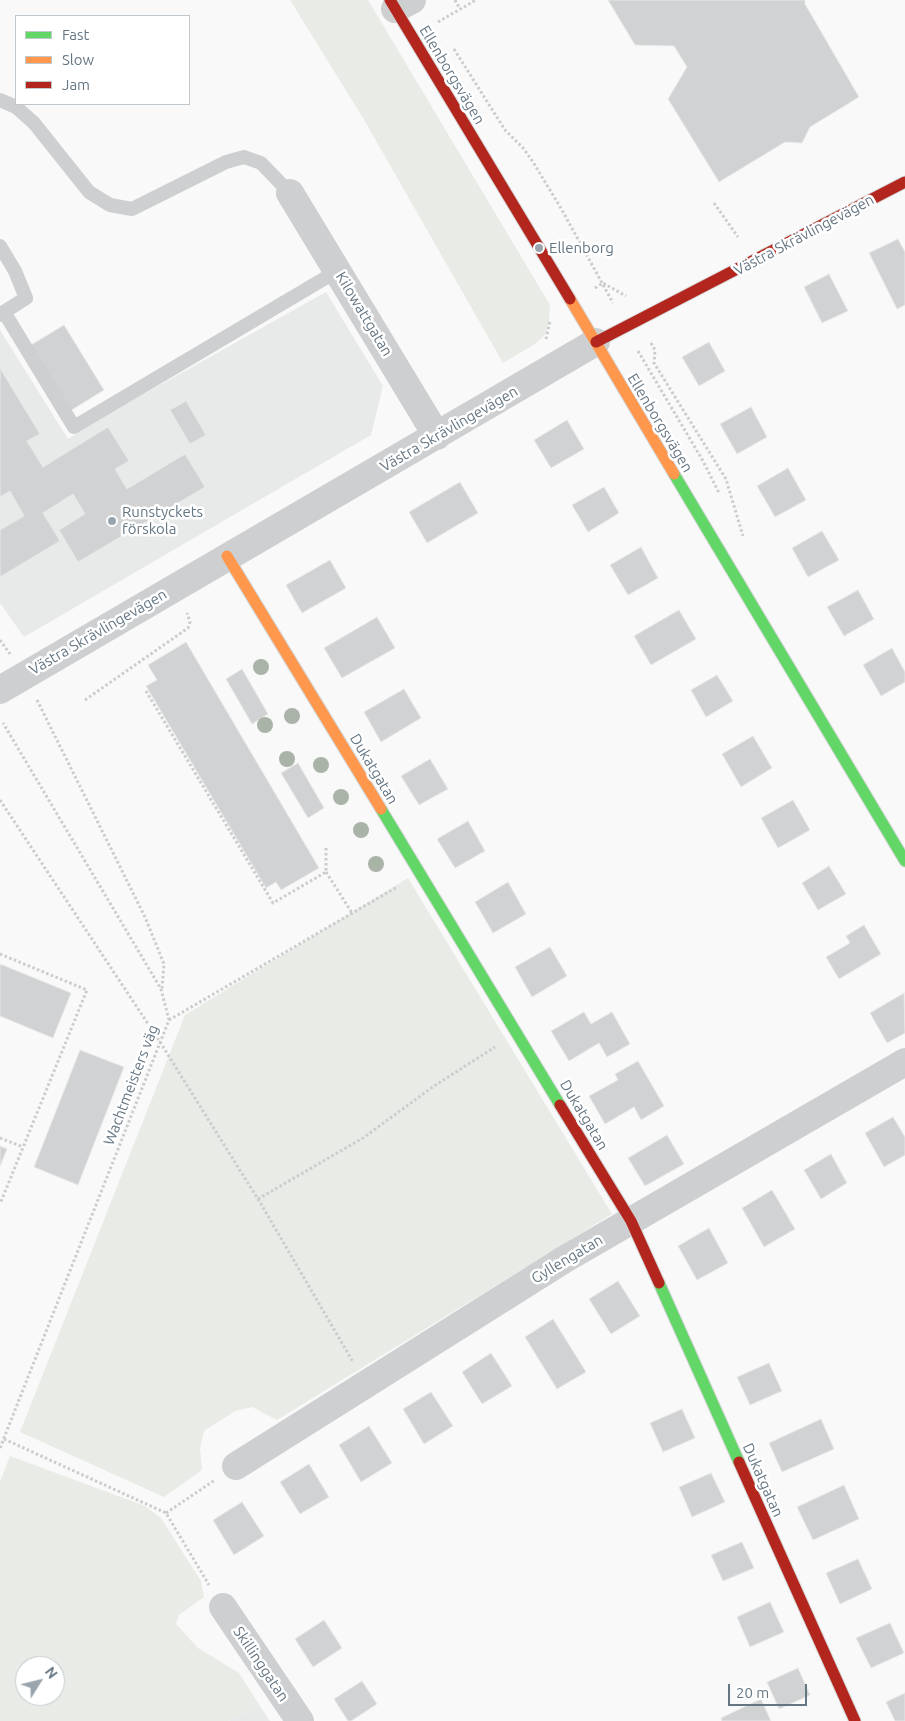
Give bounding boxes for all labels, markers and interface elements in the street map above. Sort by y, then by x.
legend [15,15,190,105]
street label: Ellenborgsvägen [415,22,489,128]
text: Fast [62,26,89,43]
text: Slow [62,51,94,68]
text: Jam [62,76,90,93]
street label: Västra Skrävlingevägen [731,190,877,280]
place label: Ellenborg [549,239,614,257]
marker: Ellenborg [533,242,545,254]
street label: Kilowattgatan [332,269,396,359]
street label: Ellenborgsvägen [623,370,697,476]
street label: Västra Skrävlingevägen [377,382,521,476]
place label: Runstyckets förskola [122,503,203,538]
marker: Runstyckets förskola [106,515,118,527]
street label: Västra Skrävlingevägen [26,585,170,679]
street label: Dukatgatan [346,731,402,807]
street label: Wachtmeisters väg [100,1022,162,1148]
street label: Dukatgatan [556,1077,612,1153]
street label: Gyllengatan [528,1231,606,1287]
street label: Dukatgatan [739,1440,787,1520]
street label: Skillinggatan [229,1623,293,1705]
north arrow [15,1656,65,1706]
text: N [42,1664,61,1682]
scale bar [730,1674,809,1706]
text: 20 m [736,1684,769,1701]

